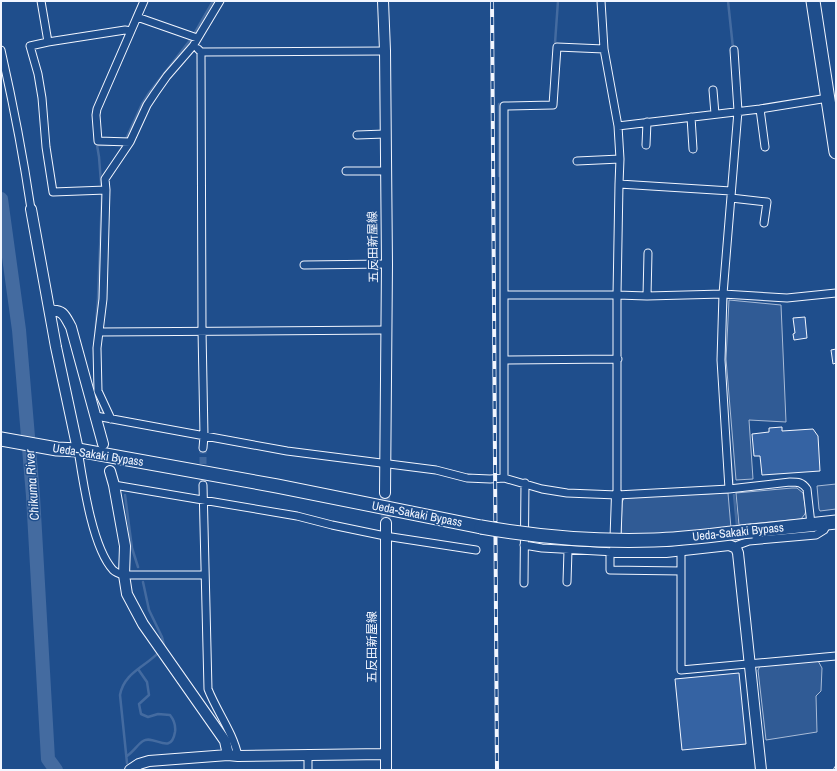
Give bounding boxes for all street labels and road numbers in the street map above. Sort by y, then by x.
street label: 五反田新屋線 [364,211,382,283]
street label: Ueda-Sakaki Bypass [51,440,145,470]
street label: Ueda-Sakaki Bypass [370,497,464,531]
street label: Ueda-Sakaki Bypass [691,519,785,545]
street label: 五反田新屋線 [364,611,380,683]

